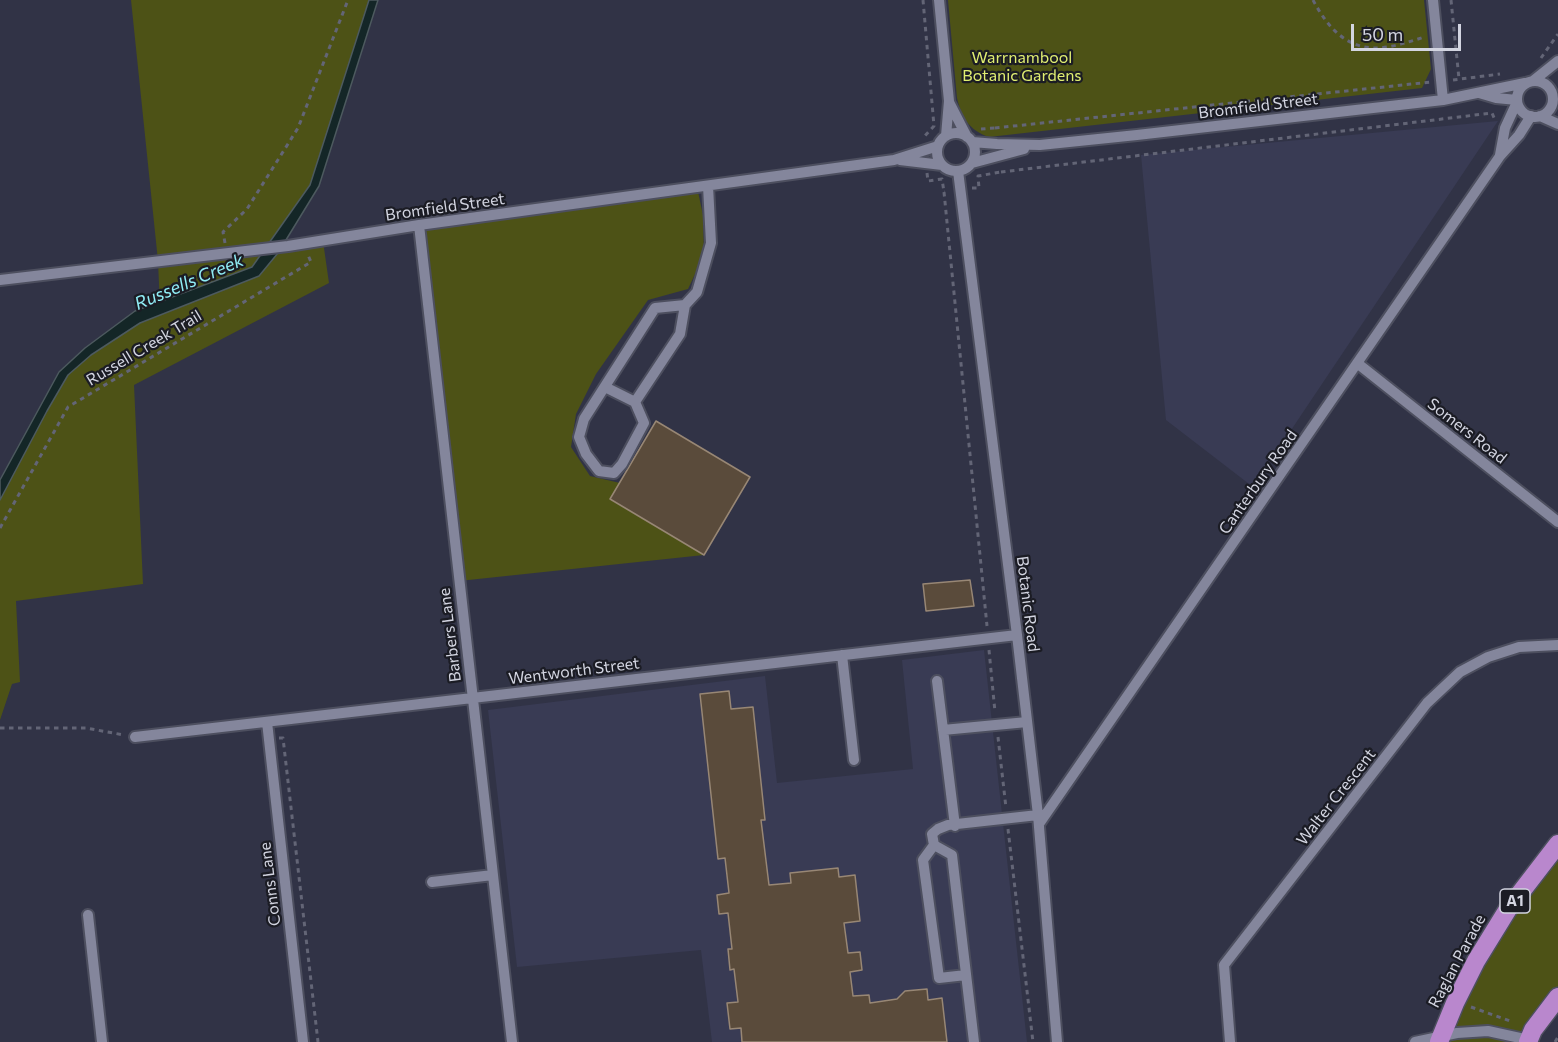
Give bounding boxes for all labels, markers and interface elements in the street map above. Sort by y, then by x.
scale bar [1354,12,1464,50]
text: 50 m [1362,23,1403,45]
park label: Warrnambool Botanic Gardens [962,48,1082,86]
street label: Bromfield Street [1197,89,1319,123]
street label: Bromfield Street [384,189,506,225]
water label: Russells Creek [131,249,247,315]
street label: Russell Creek Trail [83,306,205,390]
street label: Somers Road [1424,394,1510,468]
street label: Canterbury Road [1215,426,1301,538]
street label: Botanic Road [1013,555,1043,653]
street label: Barbers Lane [435,587,465,683]
street label: Wentworth Street [507,653,641,689]
street label: Walter Crescent [1292,745,1380,849]
street label: Conns Lane [255,841,285,927]
road number: A1 [1500,889,1530,913]
street label: Raglan Parade [1424,911,1490,1011]

